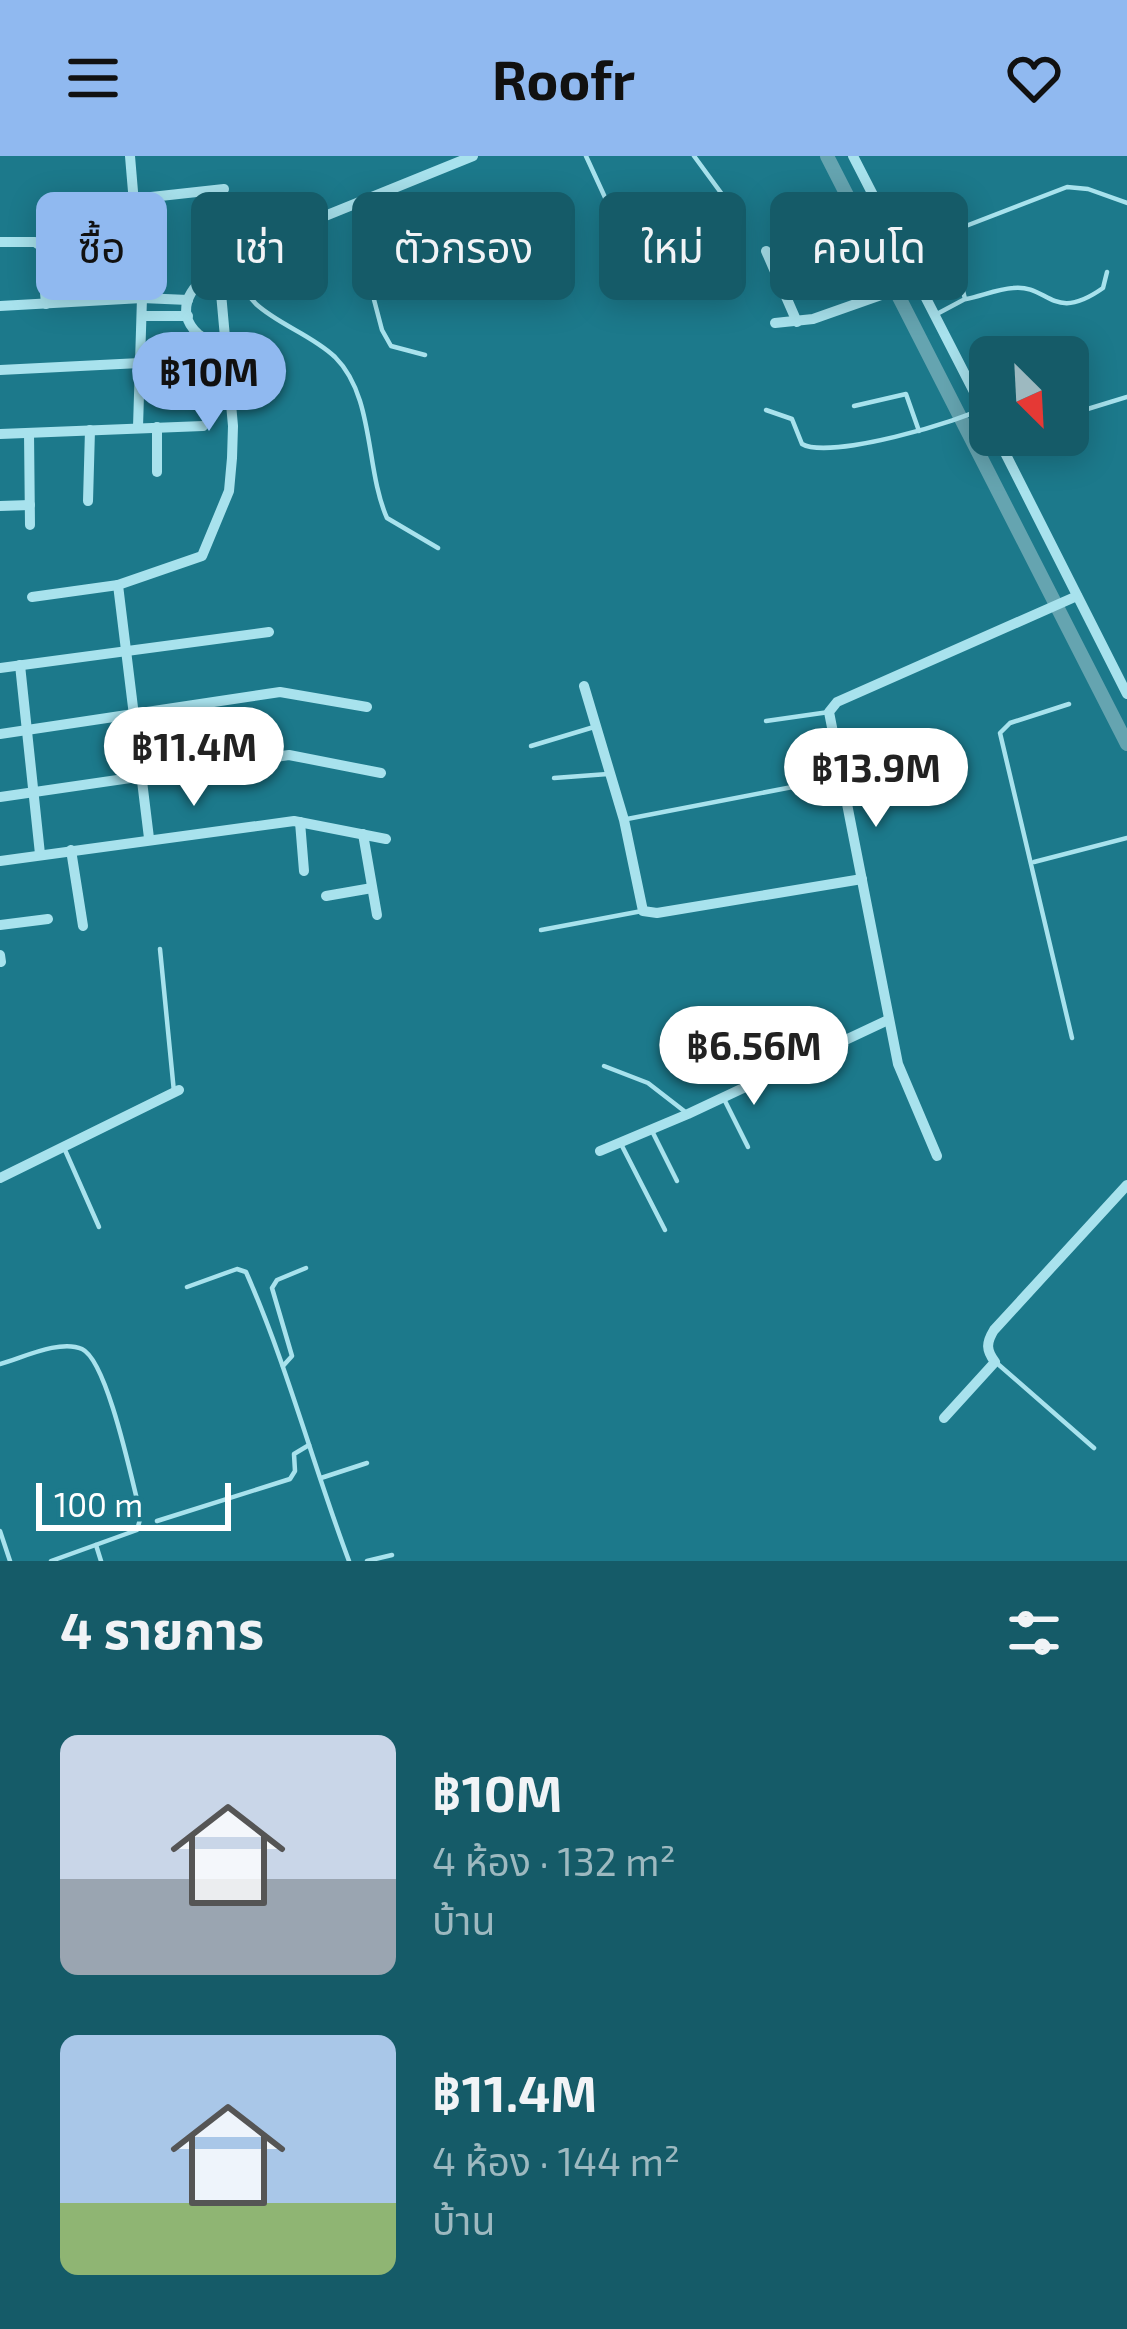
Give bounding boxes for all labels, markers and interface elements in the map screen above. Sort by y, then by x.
icon: menu [60,45,126,111]
icon: heart [1001,45,1067,111]
text: Roofr [492,46,635,111]
chip: ซื้อ [36,192,167,300]
chip: เช่า [191,192,328,300]
chip: ตัวกรอง [352,192,575,300]
chip: ใหม่ [599,192,746,300]
chip: คอนโด [770,192,968,300]
pin: ฿10M [138,332,280,434]
north arrow [969,336,1089,456]
map controls [969,336,1089,456]
text: ฿10M [159,347,259,394]
pin: ฿11.4M [96,707,292,809]
text: ฿11.4M [131,722,257,769]
pin: ฿13.9M [778,728,974,830]
text: ฿13.9M [811,743,941,790]
pin: ฿6.56M [656,1006,852,1108]
text: ฿6.56M [686,1021,822,1068]
scale bar [36,1477,231,1530]
text: 100 m [54,1484,143,1524]
text: 4 รายการ [60,1598,264,1659]
icon: filters [1001,1600,1067,1666]
text: ฿10M [432,1761,563,1822]
icon: home [156,1783,300,1927]
text: 4 ห้อง · 132 m² [432,1837,676,1884]
text: บ้าน [432,1896,495,1943]
text: ฿11.4M [432,2061,597,2122]
icon: home [156,2083,300,2227]
text: 4 ห้อง · 144 m² [432,2137,680,2184]
text: บ้าน [432,2196,495,2243]

